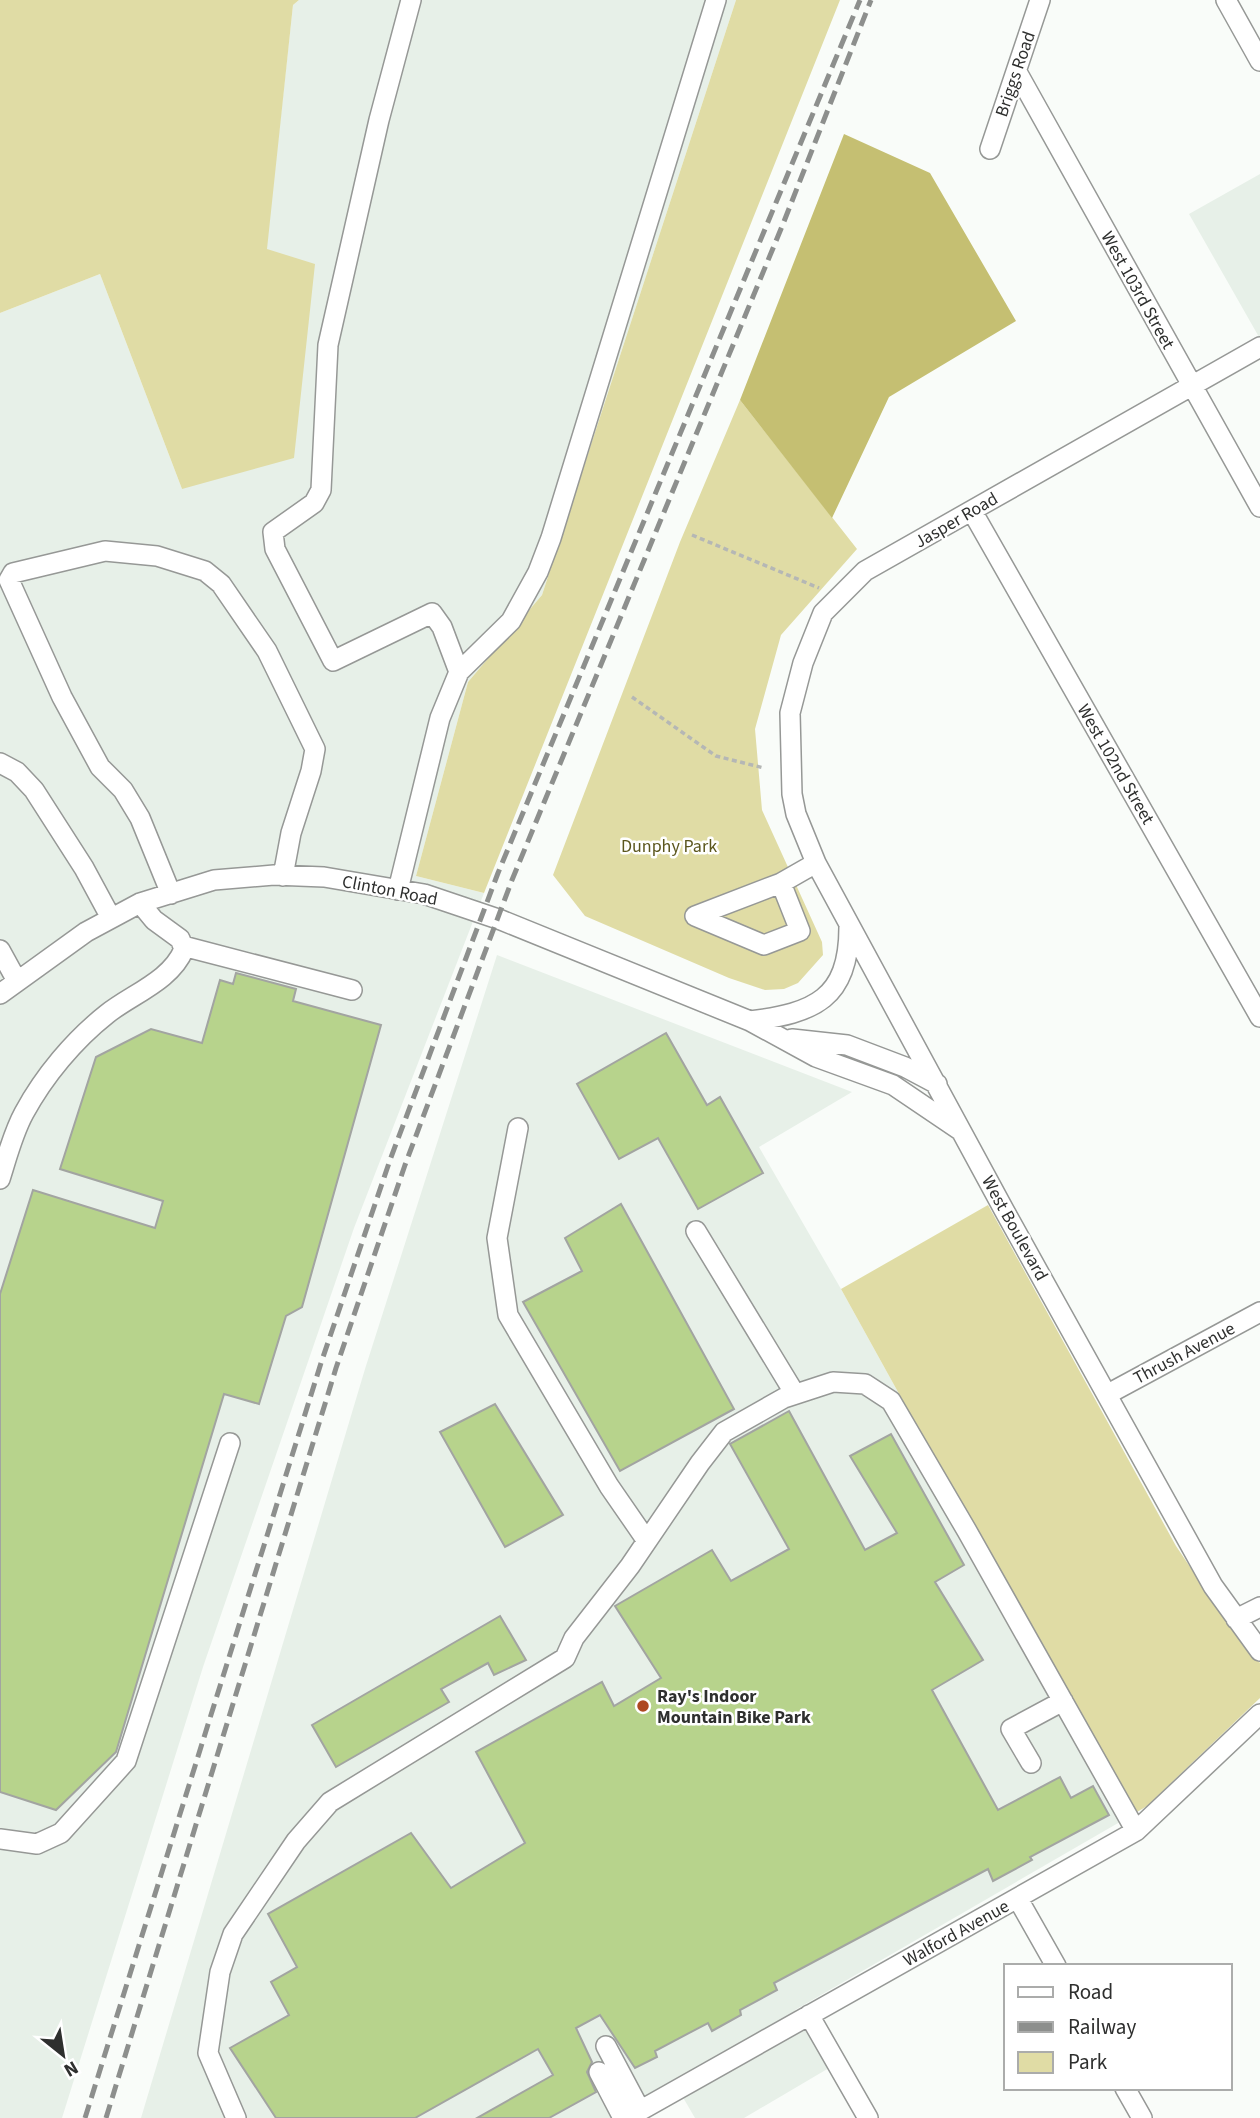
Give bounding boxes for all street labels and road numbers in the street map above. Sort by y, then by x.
street label: Briggs Road [989,28,1042,120]
street label: West 103rd Street [1095,227,1180,354]
street label: Jasper Road [910,486,1003,554]
street label: West 102nd Street [1071,699,1160,829]
street label: Clinton Road [340,869,440,912]
street label: West Boulevard [975,1171,1054,1285]
street label: Thrush Avenue [1129,1316,1240,1391]
street label: Walford Avenue [899,1894,1014,1973]

